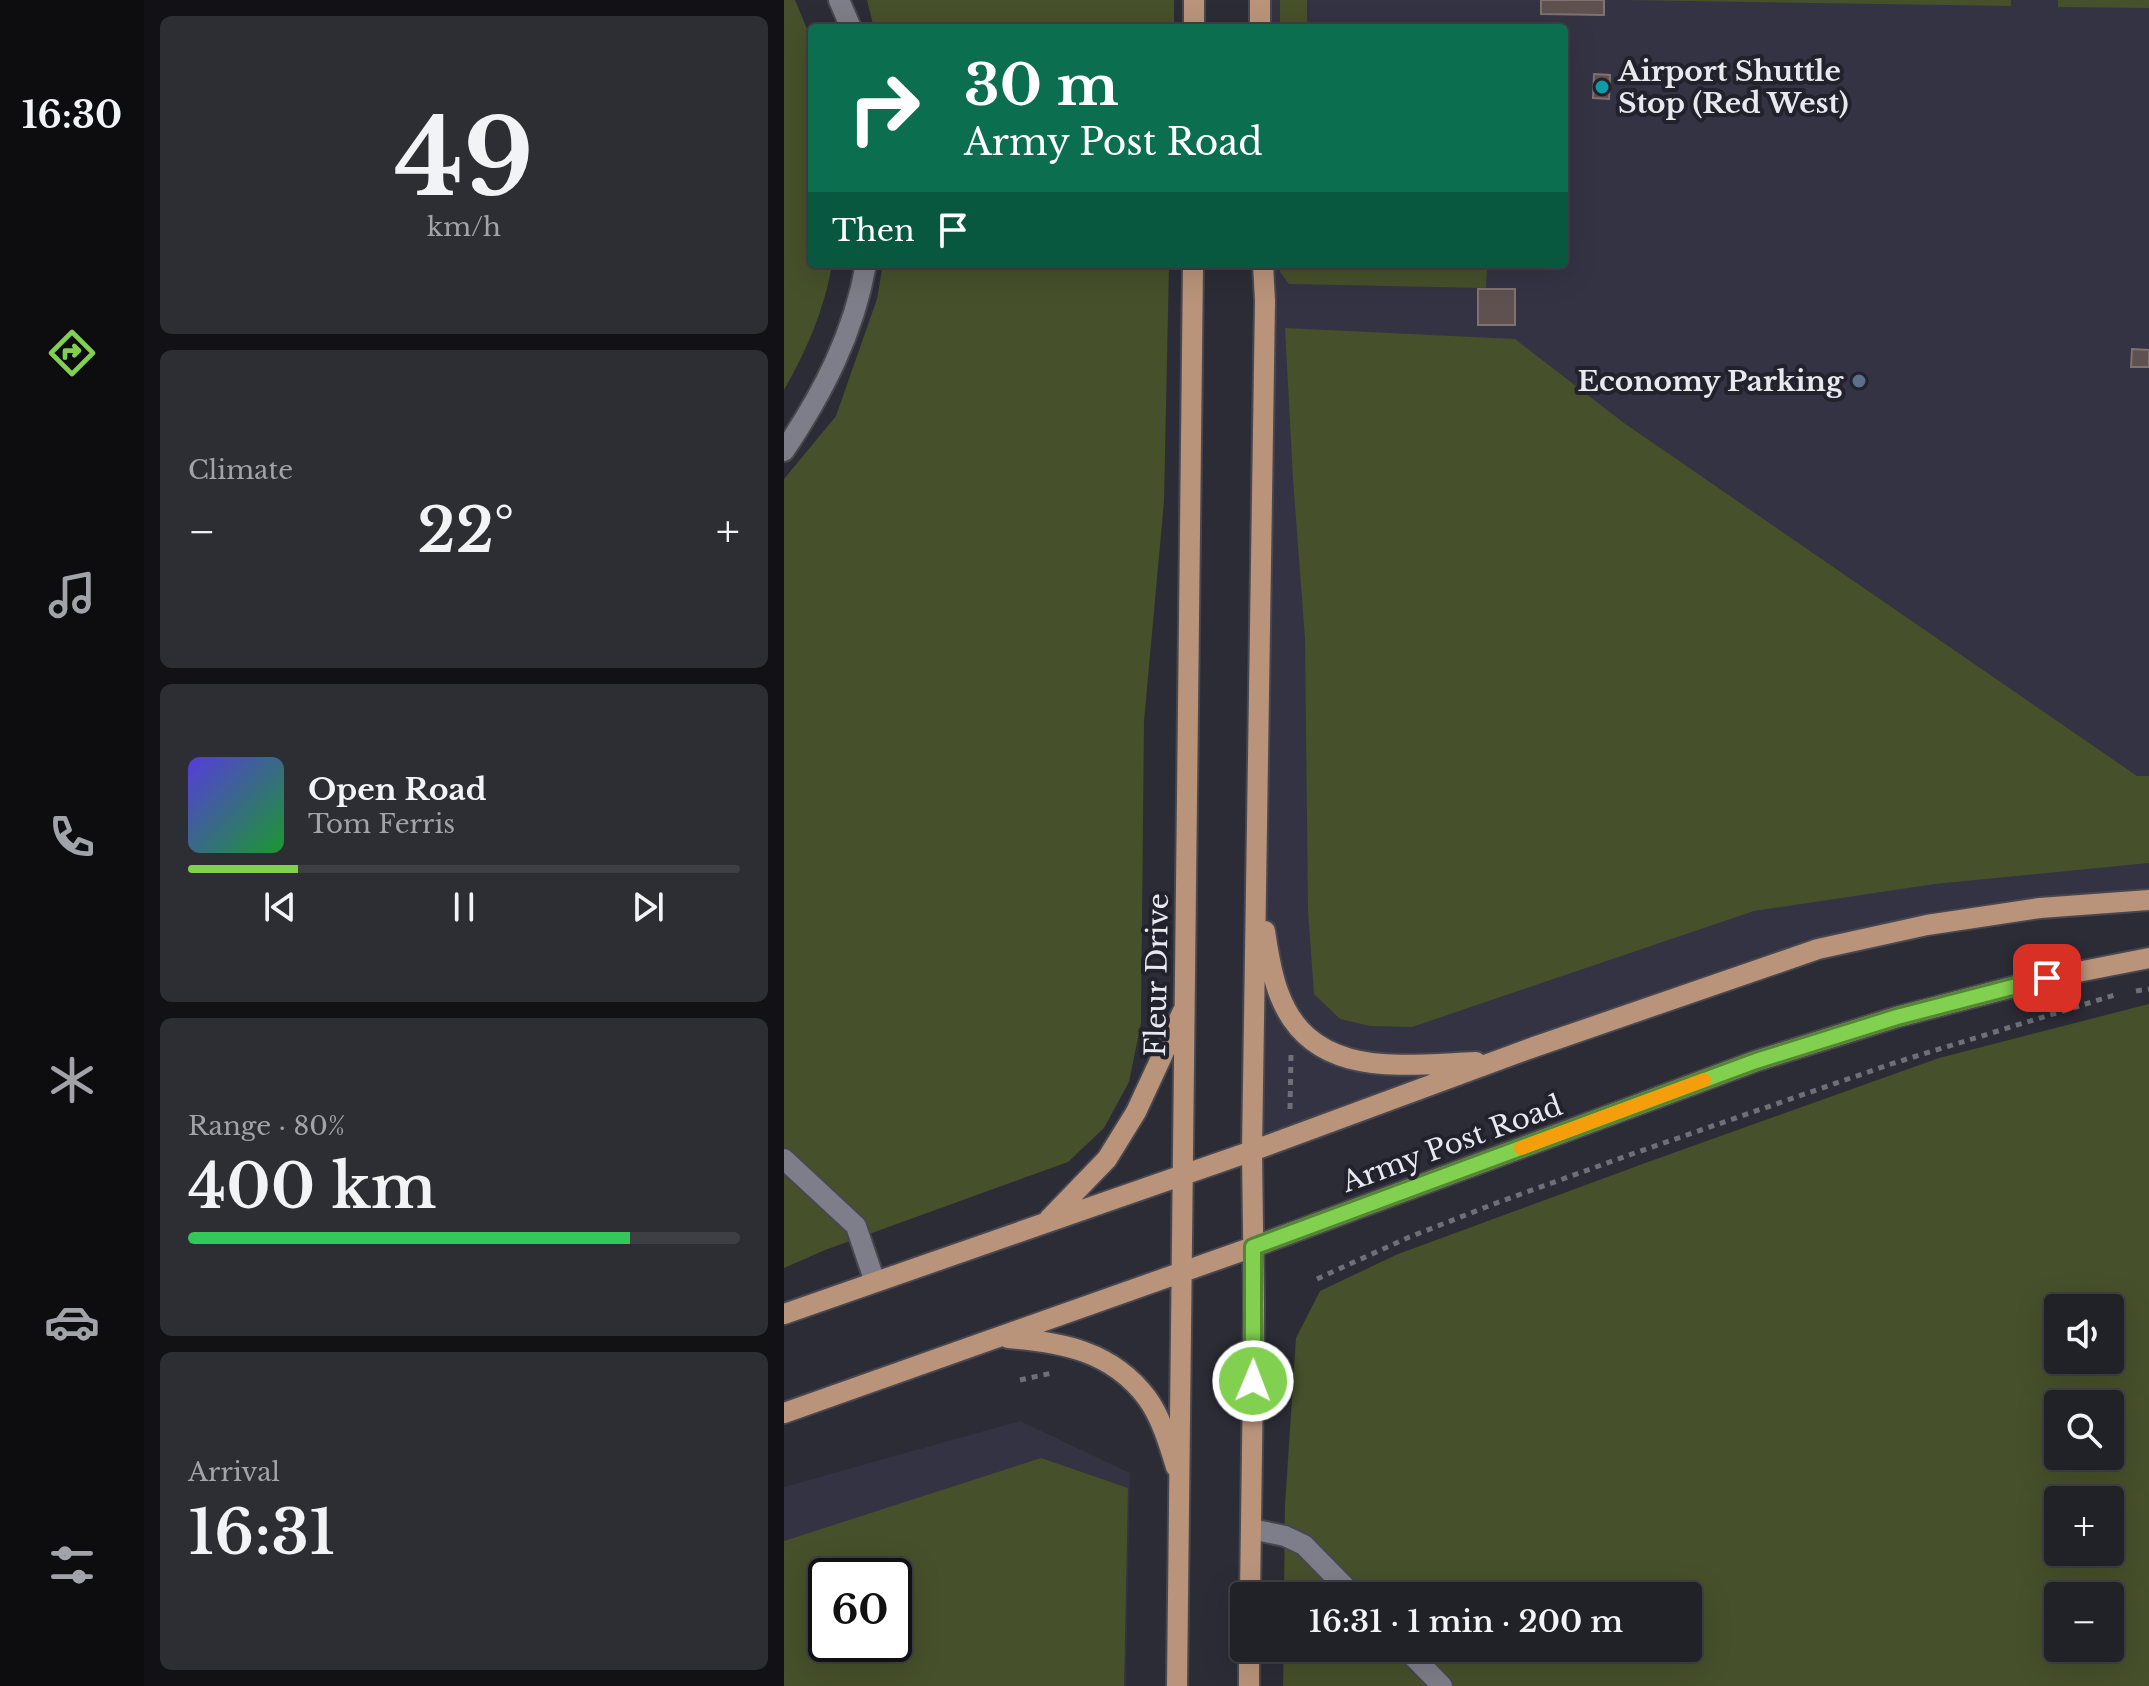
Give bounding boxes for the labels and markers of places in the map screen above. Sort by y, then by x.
place label: Airport Shuttle Stop (Red West) [1617,54,1849,121]
marker: Airport Shuttle Stop (Red West) [1593,78,1611,96]
place label: Economy Parking [1578,364,1844,399]
marker: Economy Parking [1850,372,1868,390]
pin [2013,944,2081,1012]

